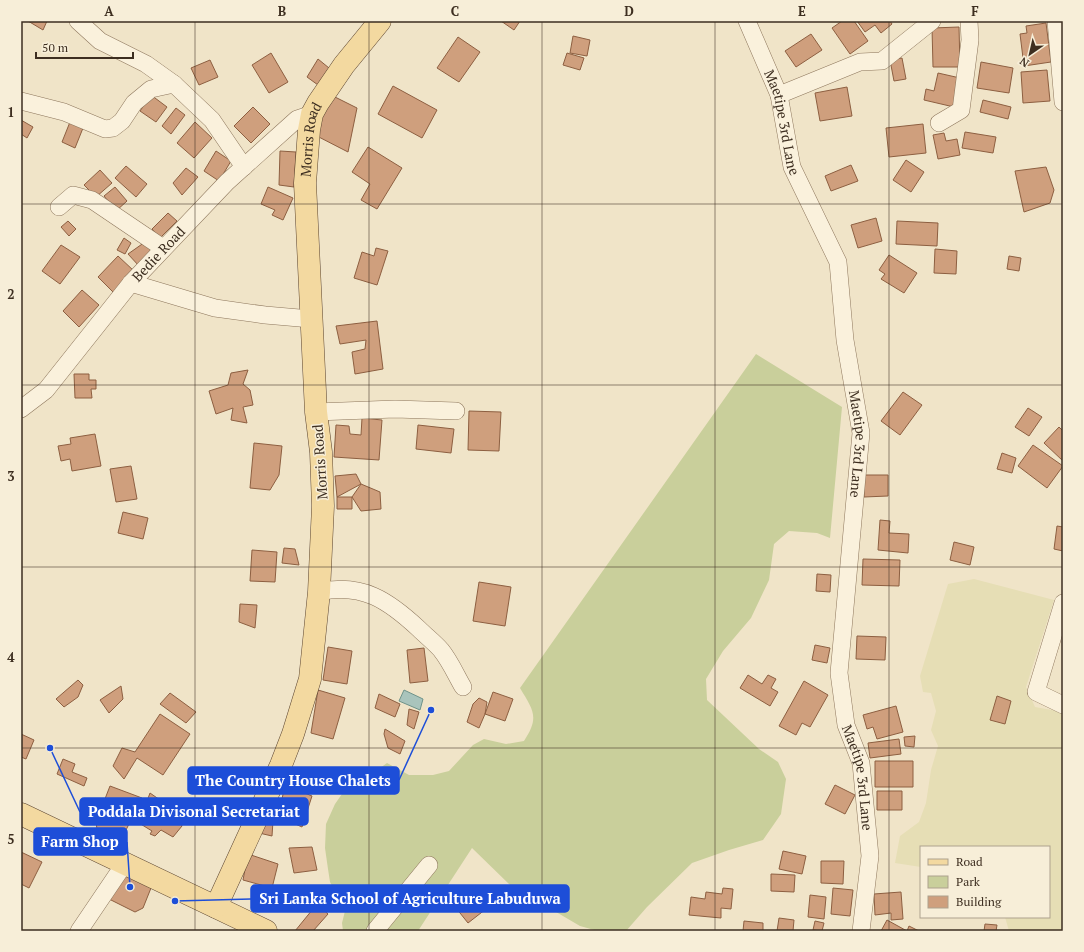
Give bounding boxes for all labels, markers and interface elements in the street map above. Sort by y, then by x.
text: A [104,2,114,20]
text: B [278,2,286,20]
text: C [451,2,459,20]
text: D [624,2,634,20]
text: E [798,2,806,20]
text: F [971,2,979,20]
scale bar [36,34,133,60]
north arrow [1010,34,1050,74]
text: 50 m [42,40,69,55]
text: N [1016,54,1032,70]
street label: Maetipe 3rd Lane [760,66,805,178]
street label: Morris Road [295,98,326,178]
text: 1 [7,103,15,121]
street label: Bedie Road [127,222,189,285]
text: 2 [7,285,15,303]
street label: Maetipe 3rd Lane [845,389,871,499]
street label: Morris Road [307,423,332,500]
text: 3 [7,467,15,485]
text: 4 [7,648,15,666]
street label: Maetipe 3rd Lane [838,722,877,831]
callout: The Country House Chalets [188,767,399,794]
text: The Country House Chalets [195,770,391,790]
callout: Poddala Divisonal Secretariat [80,798,308,825]
text: Poddala Divisonal Secretariat [88,801,300,821]
callout: Farm Shop [34,828,127,855]
text: 5 [7,830,15,848]
text: Farm Shop [41,831,119,851]
legend [920,846,1050,918]
text: Road [956,854,983,869]
text: Park [956,874,981,889]
callout: Sri Lanka School of Agriculture Labuduwa [251,885,569,912]
text: Sri Lanka School of Agriculture Labuduwa [259,888,561,908]
text: Building [956,894,1002,909]

